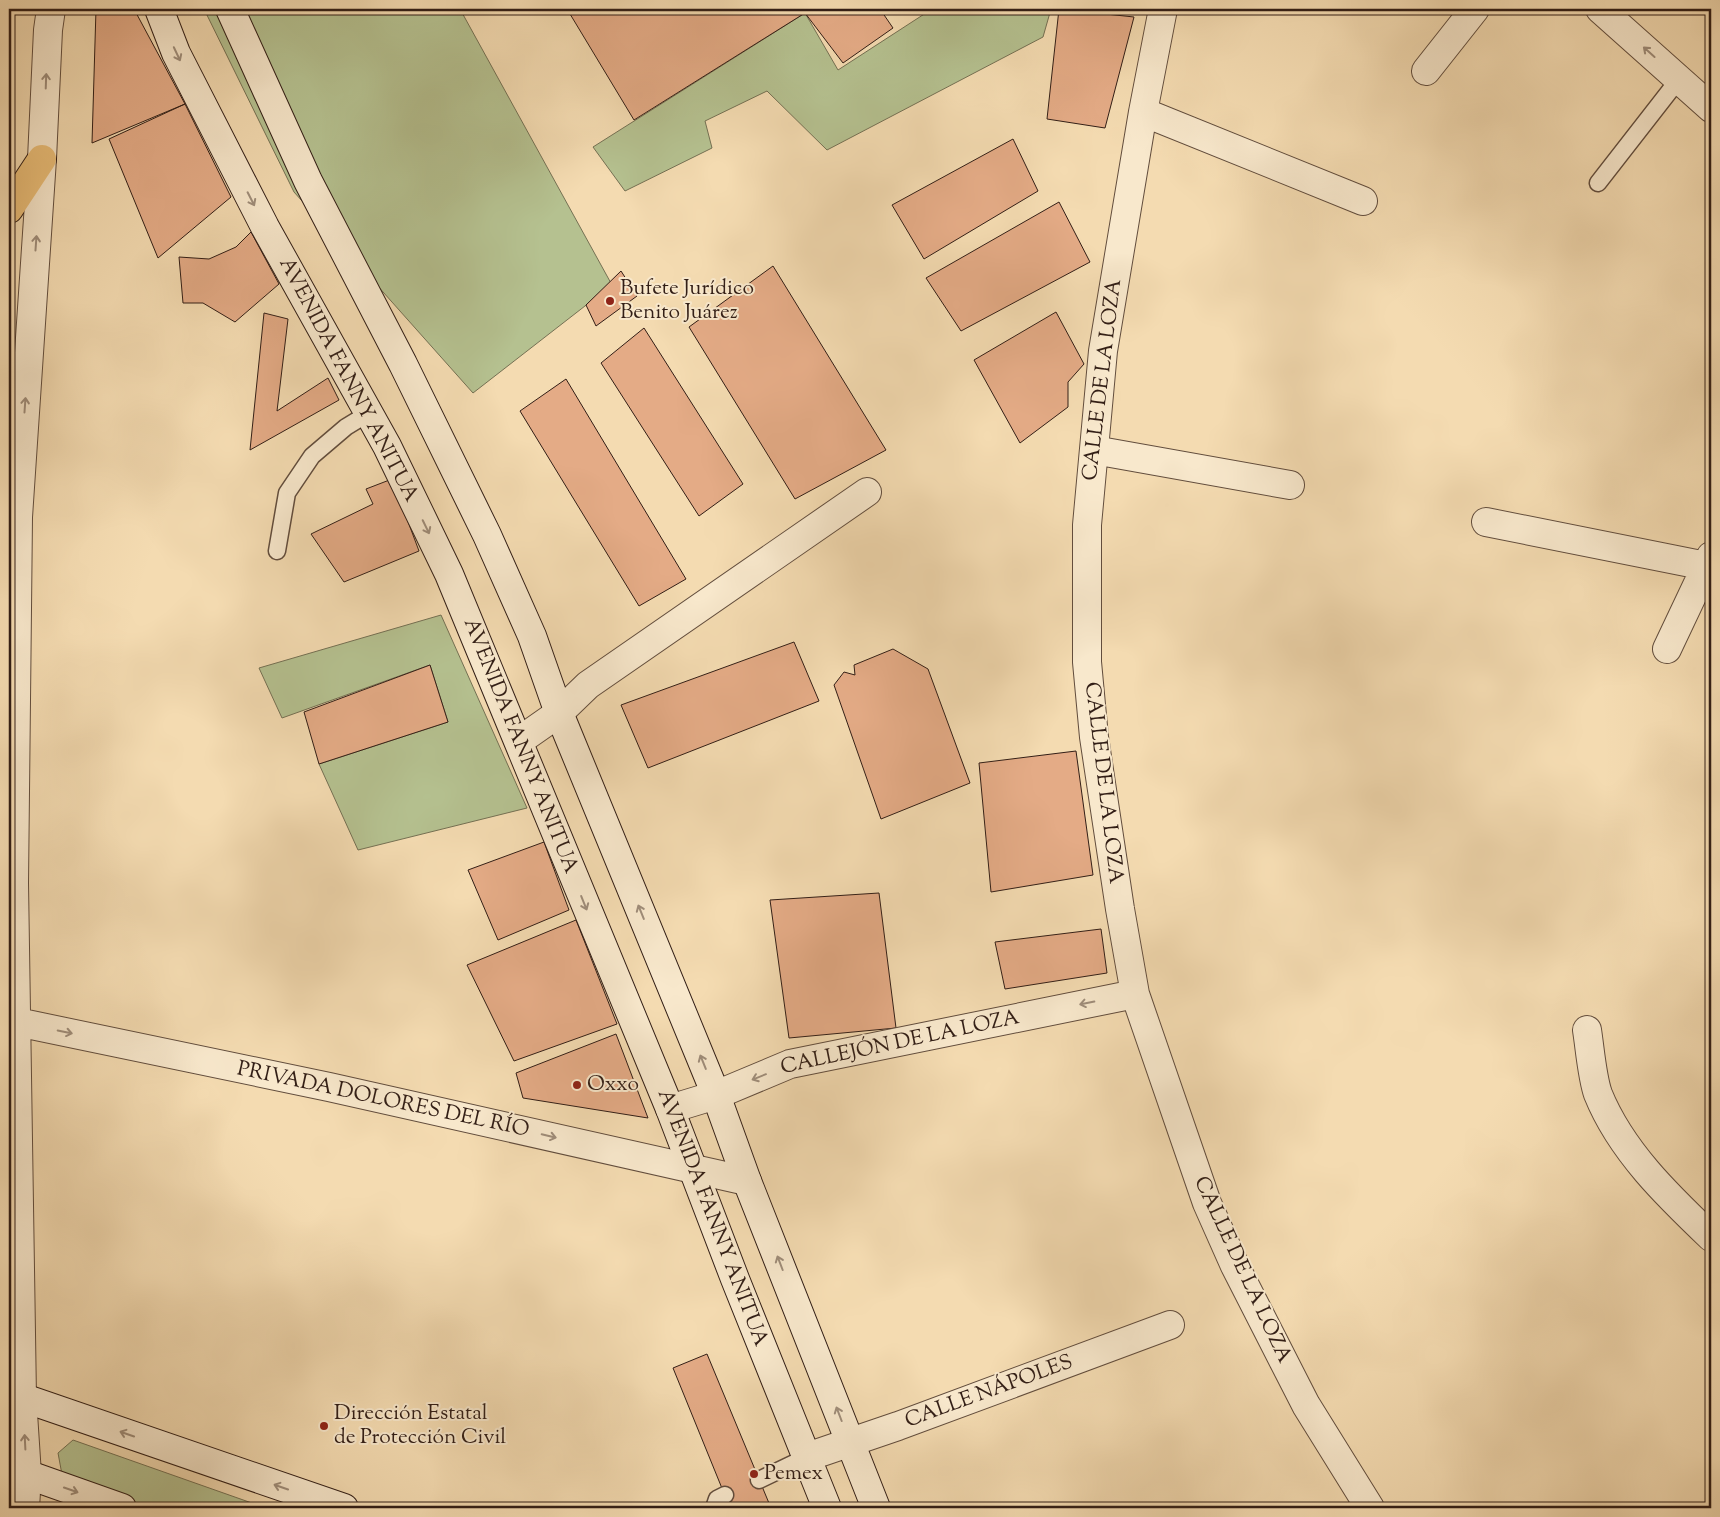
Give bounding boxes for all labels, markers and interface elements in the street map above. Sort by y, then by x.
one-way arrow [173,46,183,61]
one-way arrow [1642,46,1655,58]
one-way arrow [41,73,51,89]
one-way arrow [247,191,256,206]
one-way arrow [32,235,41,251]
street label: AVENIDA FANNY ANITUA [271,252,425,508]
place label: Bufete Jurídico Benito Juárez [620,274,754,328]
street label: CALLE DE LA LOZA [1076,277,1130,483]
marker: Bufete Jurídico Benito Juárez [604,295,616,307]
one-way arrow [21,397,30,413]
one-way arrow [422,519,431,534]
street label: AVENIDA FANNY ANITUA [455,614,585,878]
street label: CALLE DE LA LOZA [1076,680,1130,886]
one-way arrow [581,895,590,910]
one-way arrow [636,905,645,920]
one-way arrow [1080,999,1096,1009]
street label: CALLEJÓN DE LA LOZA [778,1003,1022,1083]
one-way arrow [56,1028,72,1038]
street label: PRIVADA DOLORES DEL RÍO [234,1054,532,1146]
one-way arrow [698,1055,707,1070]
place label: Oxxo [587,1070,639,1100]
one-way arrow [751,1073,767,1082]
marker: Oxxo [571,1079,583,1091]
street label: AVENIDA FANNY ANITUA [649,1085,775,1351]
one-way arrow [540,1132,556,1141]
street label: CALLE DE LA LOZA [1186,1172,1298,1368]
one-way arrow [775,1256,784,1271]
street label: CALLE NÁPOLES [901,1348,1077,1436]
place label: Dirección Estatal de Protección Civil [334,1399,506,1453]
one-way arrow [834,1407,843,1422]
marker: Dirección Estatal de Protección Civil [318,1420,330,1432]
one-way arrow [120,1429,136,1438]
one-way arrow [20,1434,29,1450]
place label: Pemex [764,1459,823,1489]
marker: Pemex [748,1468,760,1480]
one-way arrow [274,1482,289,1491]
one-way arrow [63,1486,78,1495]

